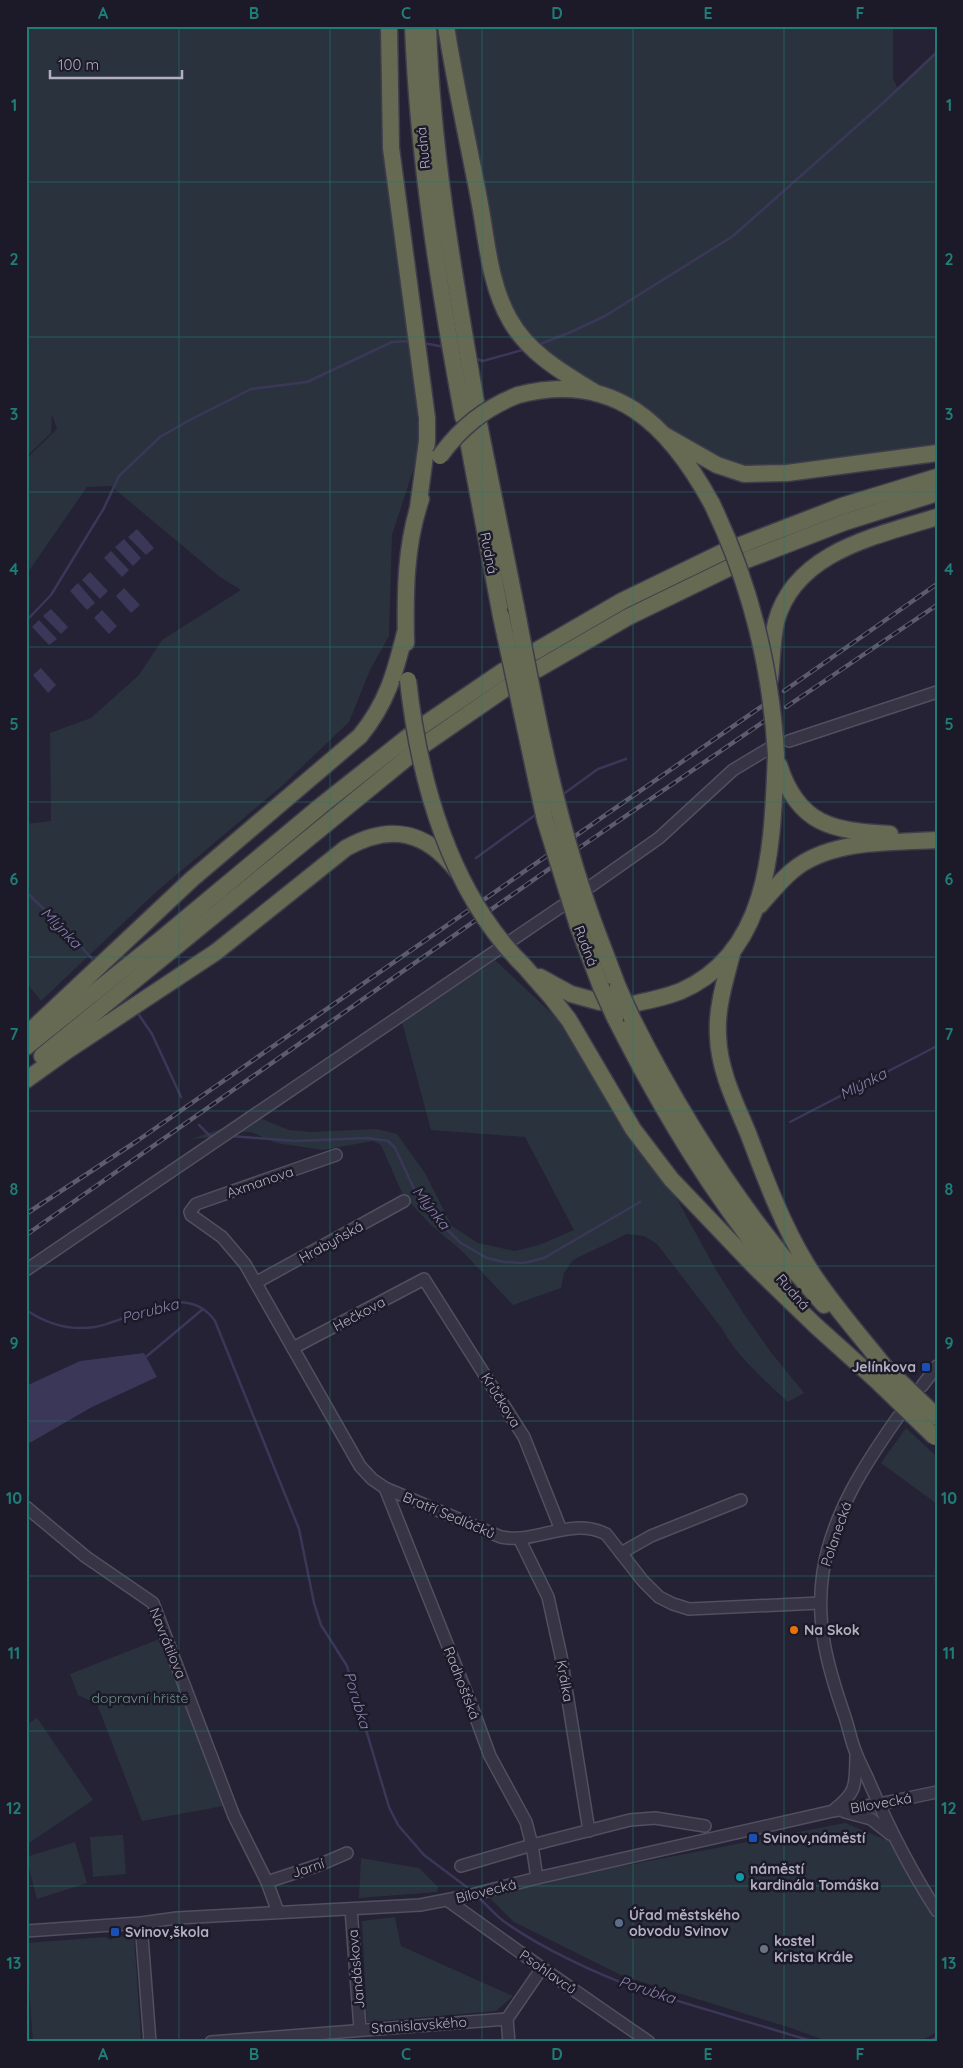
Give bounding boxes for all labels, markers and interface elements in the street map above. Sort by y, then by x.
text: A [98,3,109,23]
text: B [249,3,259,23]
text: C [401,3,411,23]
text: D [551,3,563,23]
text: E [703,3,713,23]
text: F [856,3,865,23]
scale bar [50,48,182,80]
text: 100 m [58,55,99,74]
text: 1 [11,95,17,115]
text: 1 [946,95,952,115]
street label: Rudná [412,126,434,170]
text: 2 [9,249,19,269]
text: 2 [944,249,954,269]
text: 3 [10,404,18,424]
text: 3 [945,404,953,424]
street label: Rudná [476,531,502,575]
text: 4 [9,559,19,579]
text: 4 [944,559,954,579]
text: 5 [9,714,19,734]
text: 5 [944,714,954,734]
text: 6 [10,869,19,889]
text: 6 [945,869,954,889]
water label: Mlýnka [37,903,86,953]
street label: Rudná [570,923,602,969]
text: 7 [10,1024,19,1044]
text: 7 [945,1024,954,1044]
water label: Mlýnka [836,1063,890,1103]
street label: Axmanova [224,1162,296,1202]
text: 8 [10,1179,19,1199]
text: 8 [945,1179,954,1199]
water label: Mlýnka [409,1182,455,1234]
street label: Hrabyňská [296,1217,366,1267]
street label: Rudná [772,1270,814,1314]
street label: Hečkova [330,1293,388,1335]
water label: Porubka [119,1294,181,1327]
text: 9 [9,1333,19,1353]
text: 9 [944,1333,954,1353]
place label: Jelínkova [852,1358,916,1376]
marker: Jelínkova [920,1361,932,1373]
street label: Krůčkova [477,1369,525,1431]
street label: Bratří Sedláčků [400,1487,498,1543]
text: 10 [6,1488,22,1508]
text: 10 [941,1488,957,1508]
street label: Polanecká [816,1499,856,1569]
street label: Navrátilova [146,1605,190,1681]
place label: Na Skok [804,1621,860,1639]
marker: Na Skok [788,1624,800,1636]
text: 11 [8,1643,20,1663]
text: 11 [943,1643,955,1663]
street label: Radhošťská [440,1644,484,1722]
street label: Králka [552,1659,578,1703]
water label: Porubka [340,1669,375,1731]
park label: dopravní hřiště [92,1689,188,1707]
street label: Bílovecká [849,1789,913,1817]
text: 12 [6,1798,22,1818]
text: 12 [941,1798,957,1818]
place label: Svinov,náměstí [763,1829,866,1847]
marker: Svinov,náměstí [747,1832,759,1844]
street label: Jarní [289,1854,327,1882]
place label: náměstí kardinála Tomáška [750,1860,879,1894]
marker: náměstí kardinála Tomáška [734,1871,746,1883]
street label: Bílovecká [454,1875,518,1907]
place label: Úřad městského obvodu Svinov [629,1906,740,1940]
marker: Úřad městského obvodu Svinov [613,1917,625,1929]
place label: Svinov,škola [125,1923,209,1941]
marker: Svinov,škola [109,1926,121,1938]
street label: Jandáskova [344,1929,368,2009]
place label: kostel Krista Krále [774,1932,853,1966]
marker: kostel Krista Krále [758,1943,770,1955]
street label: Psohlavců [516,1946,580,1998]
text: 13 [7,1953,21,1973]
text: 13 [942,1953,956,1973]
water label: Porubka [616,1971,679,2008]
street label: Stanislavského [371,2013,467,2037]
text: A [98,2044,109,2064]
text: B [249,2044,259,2064]
text: C [401,2044,411,2064]
text: D [551,2044,563,2064]
text: E [703,2044,713,2064]
text: F [856,2044,865,2064]

